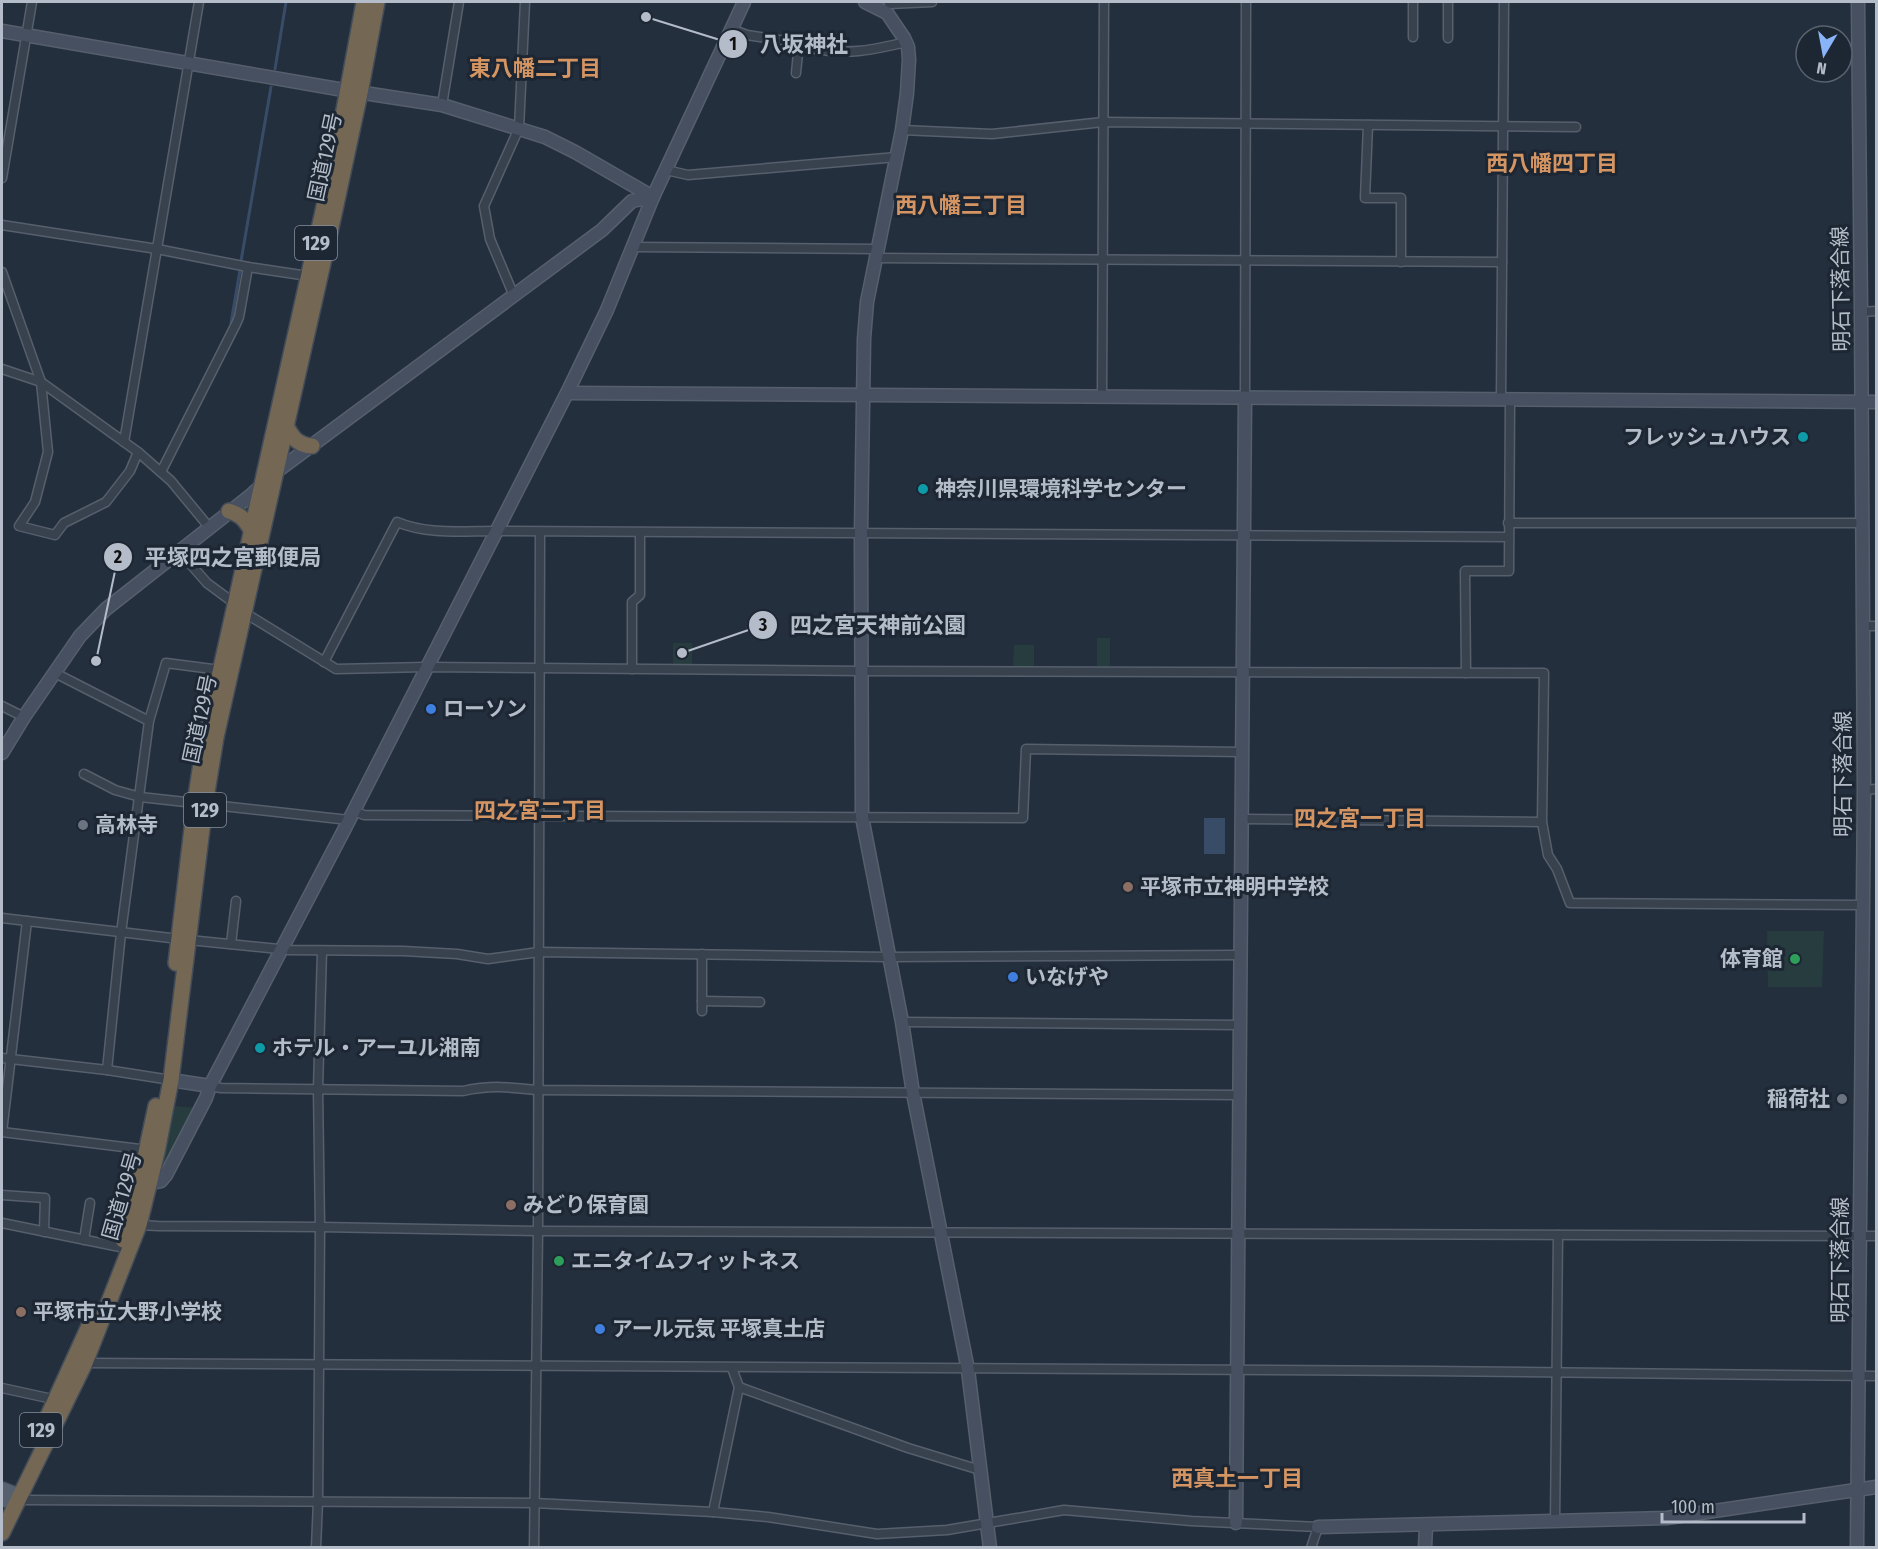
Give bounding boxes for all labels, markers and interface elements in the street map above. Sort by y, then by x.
callout: 八坂神社 [718,24,860,64]
north arrow [1794,24,1854,84]
text: 八坂神社 [760,31,848,58]
text: 1 [729,33,737,55]
district label: 東八幡二丁目 [469,55,601,82]
text: N [1815,58,1828,78]
street label: 国道129号 [303,110,347,204]
district label: 西八幡四丁目 [1486,150,1618,177]
district label: 西八幡三丁目 [895,192,1027,219]
road number: 129 [295,226,337,260]
street label: 明石下落合線 [1827,226,1855,352]
place label: フレッシュハウス [1623,424,1791,450]
marker: フレッシュハウス [1796,430,1810,444]
place label: 神奈川県環境科学センター [935,476,1187,502]
marker: 神奈川県環境科学センター [916,482,930,496]
callout: 平塚四之宮郵便局 [103,537,333,577]
text: 平塚四之宮郵便局 [145,544,321,571]
text: 2 [113,546,122,568]
callout: 四之宮天神前公園 [748,605,978,645]
text: 四之宮天神前公園 [790,612,966,639]
text: 3 [758,614,768,636]
street label: 国道129号 [178,672,222,766]
place label: ローソン [443,696,527,722]
marker: ローソン [424,702,438,716]
street label: 明石下落合線 [1830,711,1856,837]
road number: 129 [184,793,226,827]
district label: 四之宮二丁目 [474,797,606,824]
district label: 四之宮一丁目 [1294,805,1426,832]
place label: 高林寺 [95,812,158,838]
marker: 高林寺 [76,818,90,832]
place label: 平塚市立神明中学校 [1140,874,1329,900]
marker: 平塚市立神明中学校 [1121,880,1135,894]
place label: 体育館 [1720,946,1783,972]
marker: 体育館 [1788,952,1802,966]
place label: いなげや [1025,964,1109,990]
marker: いなげや [1006,970,1020,984]
place label: ホテル・アーユル湘南 [272,1035,481,1061]
marker: ホテル・アーユル湘南 [253,1041,267,1055]
place label: 稲荷社 [1767,1086,1830,1112]
marker: 稲荷社 [1835,1092,1849,1106]
street label: 国道129号 [97,1149,147,1243]
place label: みどり保育園 [523,1192,649,1218]
street label: 明石下落合線 [1827,1197,1853,1323]
marker: みどり保育園 [504,1198,518,1212]
place label: エニタイムフィットネス [571,1248,800,1274]
marker: エニタイムフィットネス [552,1254,566,1268]
place label: 平塚市立大野小学校 [33,1299,222,1325]
marker: 平塚市立大野小学校 [14,1305,28,1319]
place label: アール元気 平塚真土店 [612,1316,825,1342]
marker: アール元気 平塚真土店 [593,1322,607,1336]
road number: 129 [20,1413,62,1447]
district label: 西真土一丁目 [1171,1465,1303,1492]
scale bar [1662,1486,1804,1524]
text: 100 m [1671,1496,1715,1518]

